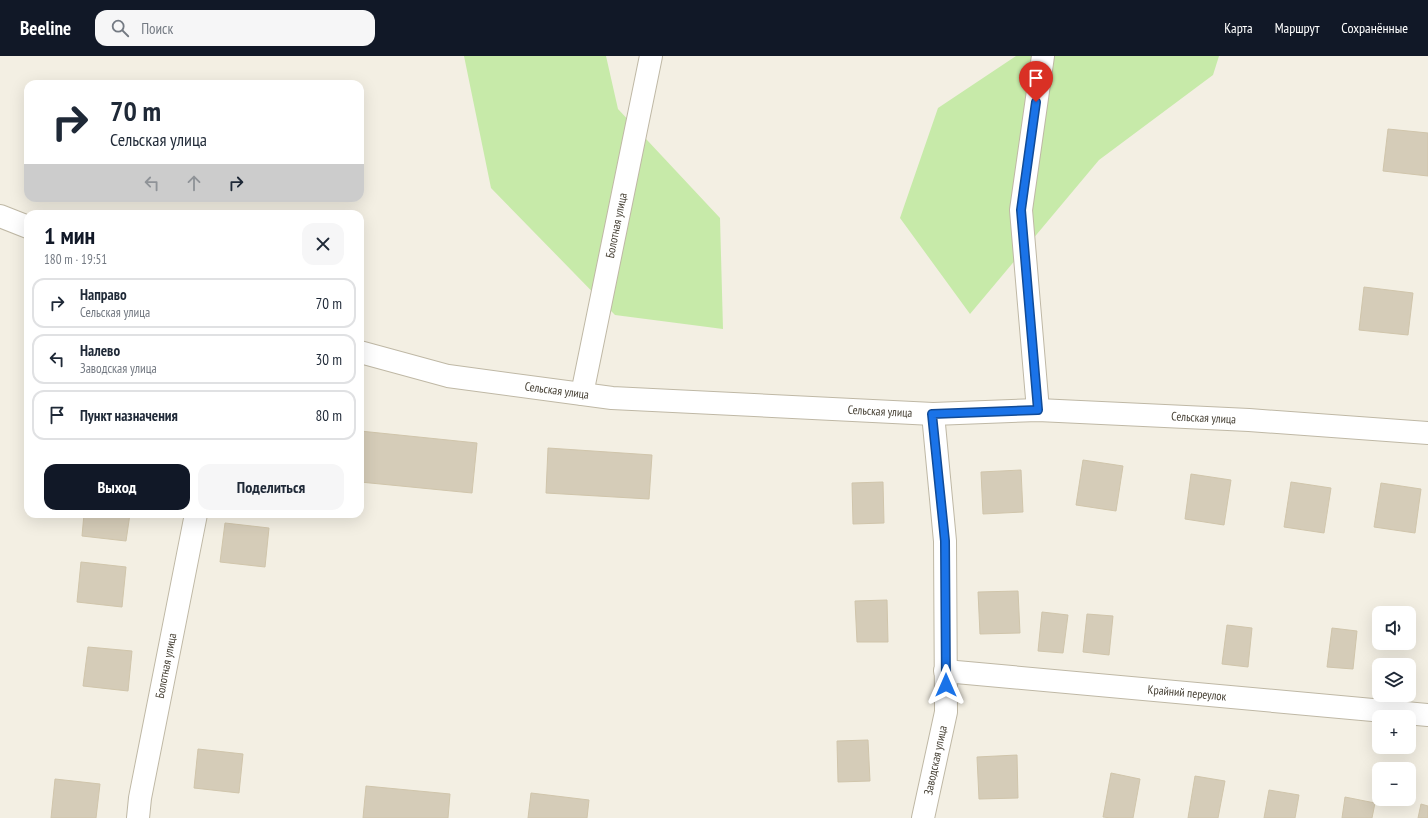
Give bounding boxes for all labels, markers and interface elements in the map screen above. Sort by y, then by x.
search box [95,10,375,46]
text: Beeline [20,16,71,40]
icon: search [109,17,131,39]
text: Поиск [141,19,173,38]
text: Карта [1224,19,1253,37]
text: Маршрут [1275,19,1319,37]
text: Сохранённые [1341,19,1408,37]
pin [1019,61,1053,102]
icon: arrive [1025,67,1047,89]
text: 70 m [110,92,161,129]
icon: right [44,96,96,148]
text: Сельская улица [110,128,207,151]
icon: left [141,172,163,194]
icon: ahead [183,172,205,194]
icon: right [225,172,247,194]
street label: Болотная улица [602,191,630,259]
text: 1 мин [44,220,95,251]
button: close [302,223,344,265]
text: 180 m · 19:51 [44,251,107,268]
text: Направо [80,285,127,304]
icon: right [46,292,68,314]
text: 70 m [316,294,342,313]
text: Сельская улица [80,304,150,321]
text: Налево [80,341,120,360]
icon: left [46,348,68,370]
text: 30 m [316,350,342,369]
text: Заводская улица [80,360,157,377]
street label: Сельская улица [524,378,590,402]
street label: Сельская улица [847,402,913,420]
icon: arrive [46,404,68,426]
text: Пункт назначения [80,406,178,425]
text: 80 m [316,406,342,425]
street label: Сельская улица [1171,408,1237,426]
button: Выход [44,464,190,510]
button: Поделиться [198,464,344,510]
map controls [1372,606,1416,806]
button: sound [1372,606,1416,650]
street label: Болотная улица [152,631,179,699]
button: layers [1372,658,1416,702]
position arrow [925,664,967,706]
street label: Крайний переулок [1147,682,1227,704]
button: + [1372,710,1416,754]
street label: Заводская улица [920,724,950,796]
button: − [1372,762,1416,806]

